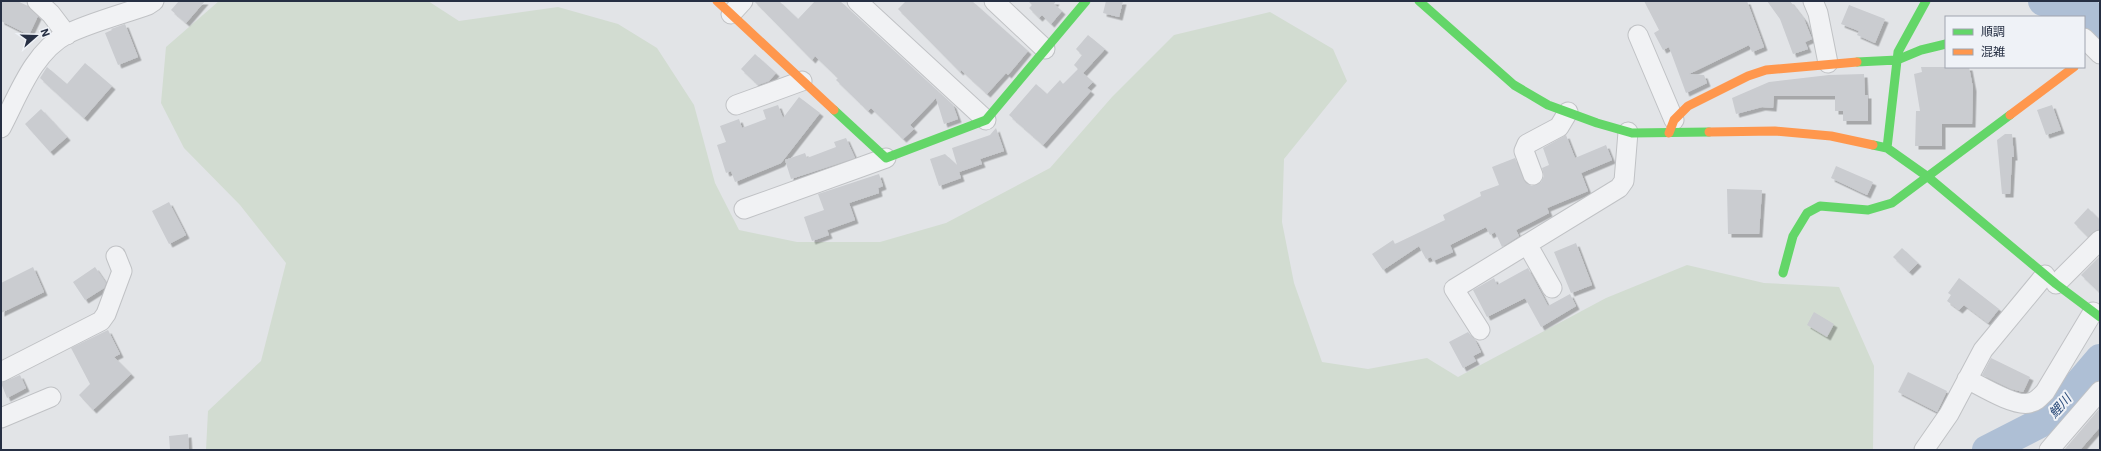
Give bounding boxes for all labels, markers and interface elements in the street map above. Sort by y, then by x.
north arrow [16,16,56,56]
legend [1945,16,2085,68]
text: 順調 [1981,24,2005,39]
text: N [37,26,53,39]
text: 混雑 [1981,44,2005,59]
water label: 鯉川 [2045,389,2076,421]

